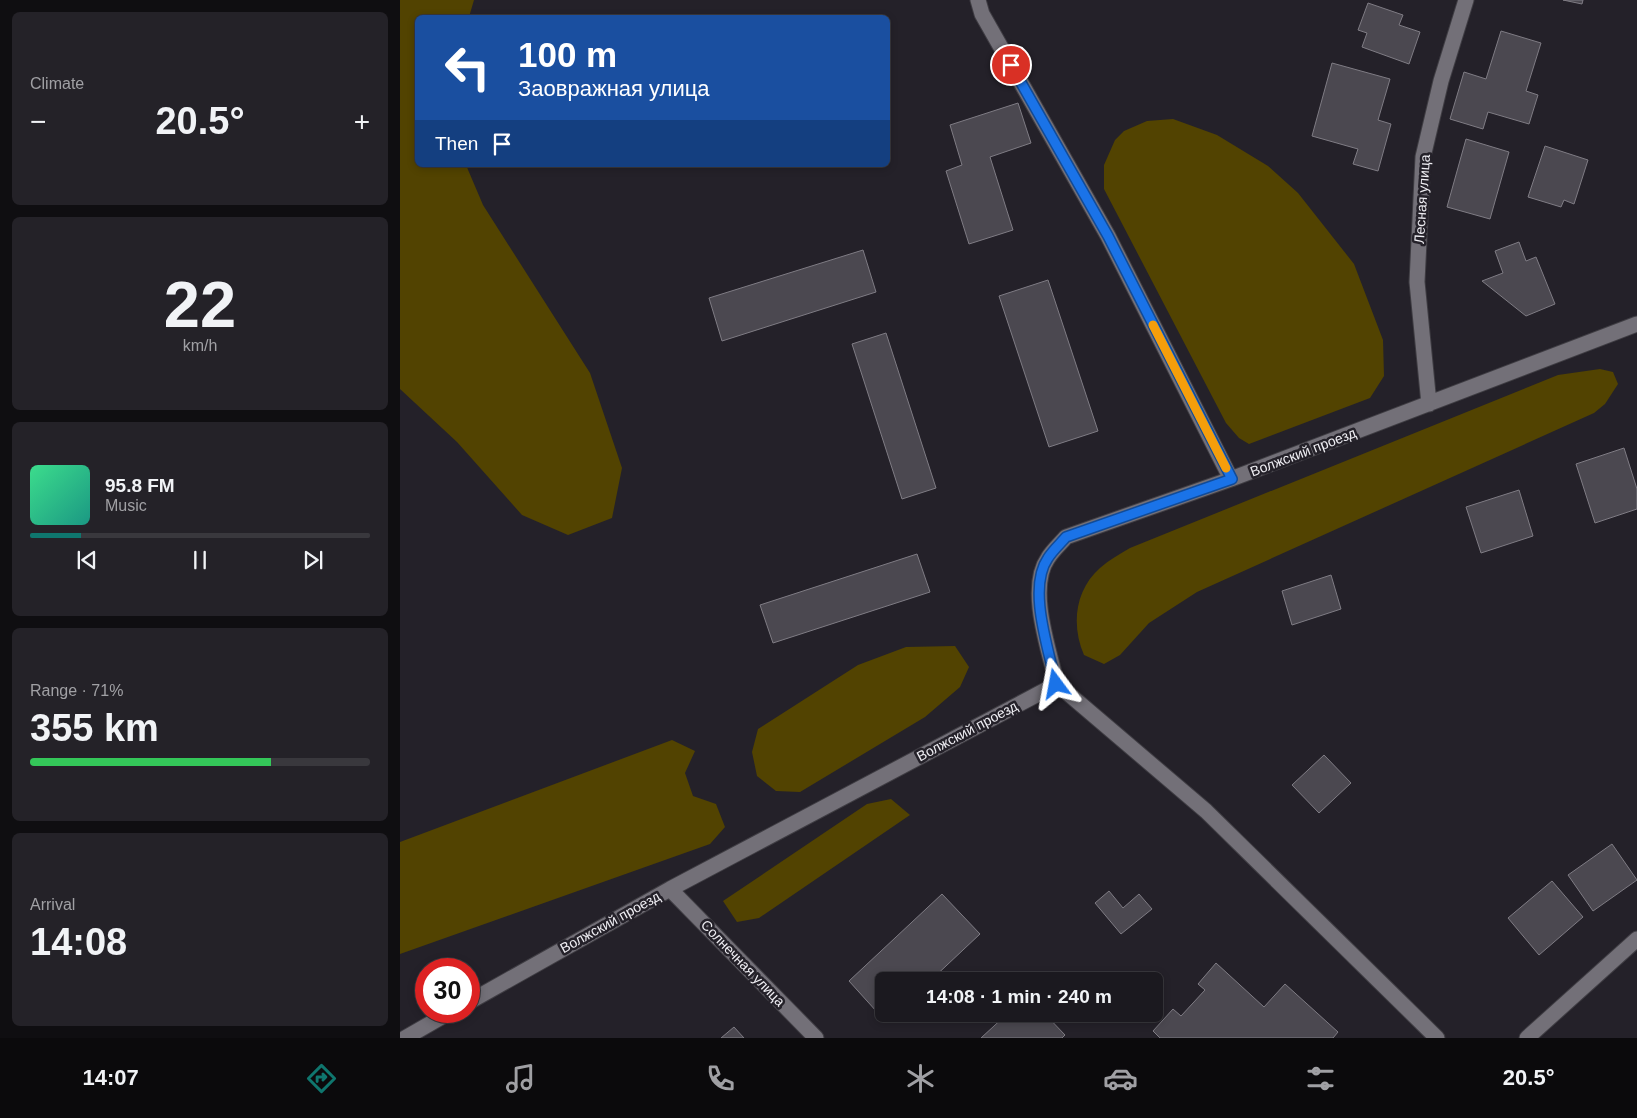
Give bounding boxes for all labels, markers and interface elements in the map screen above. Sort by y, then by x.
icon: left [435,35,500,100]
text: 100 m [518,35,617,74]
pin [990,44,1032,86]
icon: arrive [997,51,1025,79]
text: Climate [30,75,84,92]
text: Заовражная улица [518,76,710,101]
text: 20.5° [155,100,245,142]
text: − [30,106,46,137]
text: + [354,106,370,137]
icon: arrive [488,130,516,158]
text: Then [435,133,478,154]
street label: Лесная улица [1411,154,1433,244]
text: 22 [164,268,236,341]
text: km/h [183,337,217,354]
street label: Волжский проезд [1248,424,1358,480]
text: 95.8 FM [105,475,175,496]
text: Music [105,497,147,514]
icon: previous [73,546,101,574]
icon: pause [186,546,214,574]
icon: next [299,546,327,574]
position arrow [1029,657,1081,709]
text: Range · 71% [30,682,123,699]
street label: Волжский проезд [914,698,1020,764]
text: 355 km [30,707,159,749]
street label: Волжский проезд [557,888,663,956]
text: Arrival [30,896,75,913]
street label: Солнечная улица [698,917,788,1010]
text: 14:08 [30,921,127,963]
speed limit sign: 30 [415,958,480,1023]
text: 14:08 · 1 min · 240 m [926,986,1112,1007]
icon: directions [304,1061,339,1096]
icon: music [503,1061,538,1096]
icon: phone [703,1061,738,1096]
icon: climate [903,1061,938,1096]
icon: car [1103,1061,1138,1096]
icon: filters [1303,1061,1338,1096]
text: 14:07 [82,1065,139,1090]
text: 20.5° [1503,1065,1554,1090]

